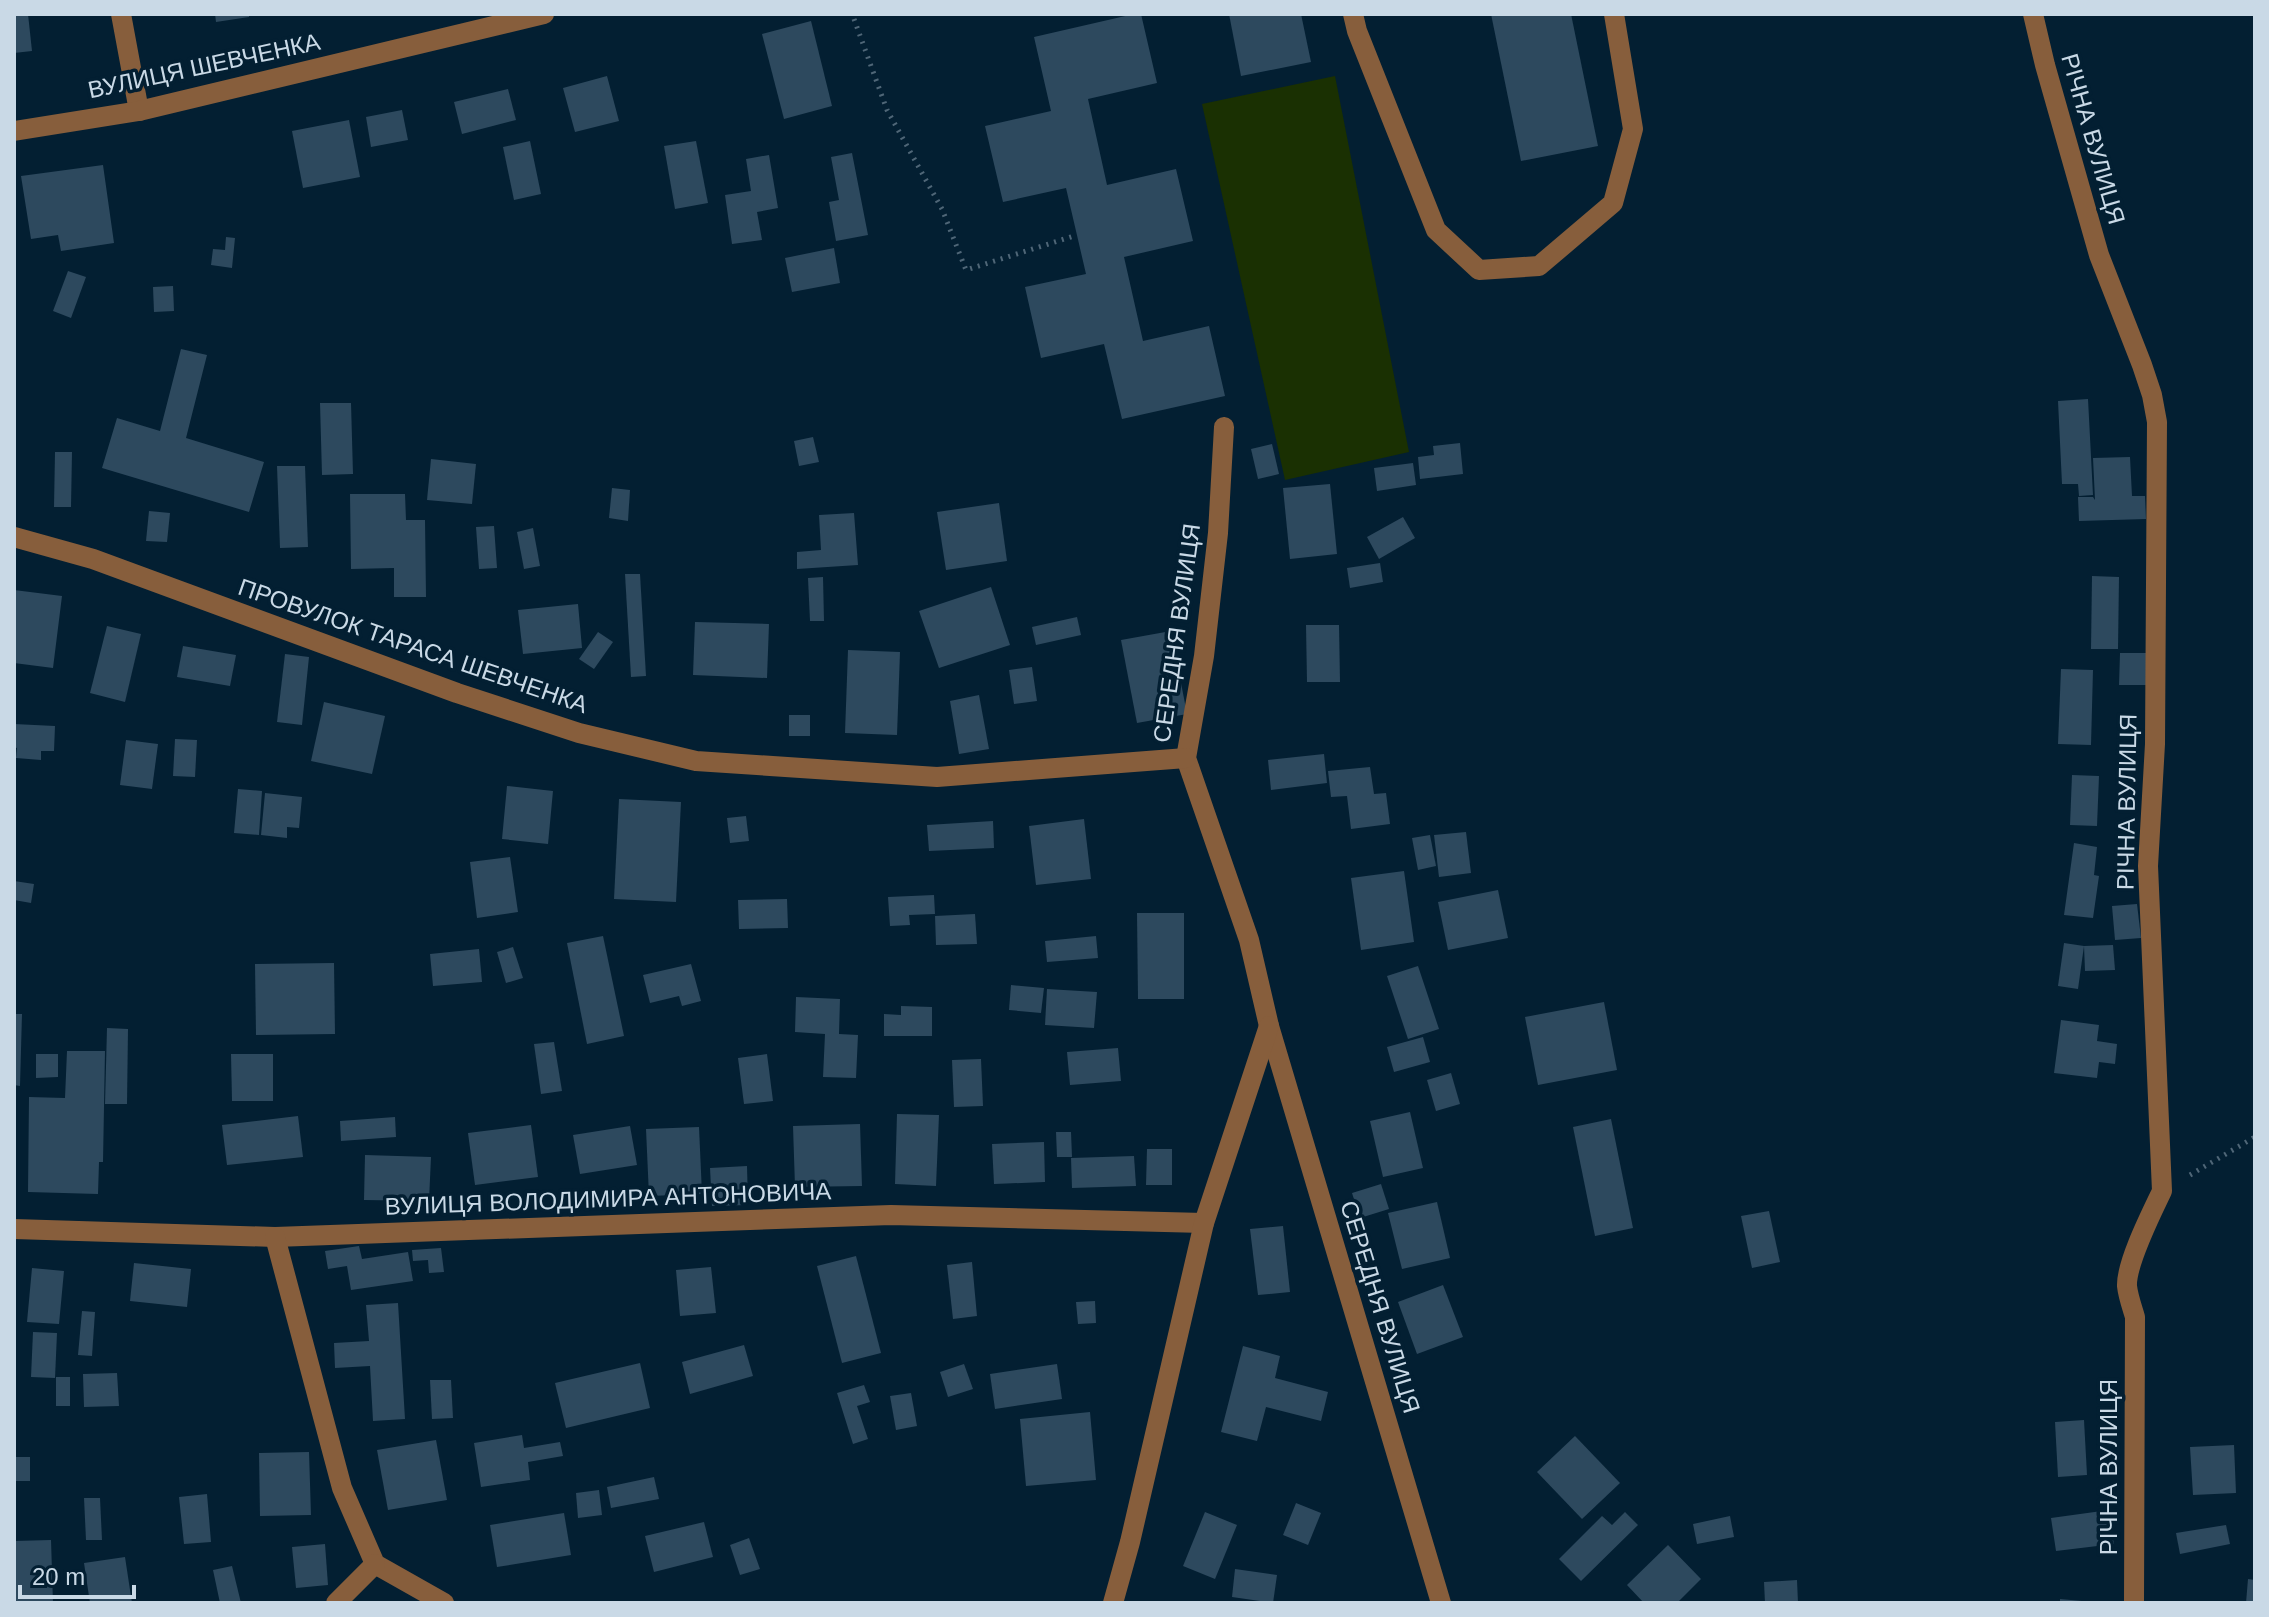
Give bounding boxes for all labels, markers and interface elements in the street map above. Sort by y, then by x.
street label: ВУЛИЦЯ ШЕВЧЕНКА [85,28,322,103]
street label: РІЧНА ВУЛИЦЯ [2056,50,2131,227]
street label: СЕРЕДНЯ ВУЛИЦЯ [1148,522,1205,744]
street label: ПРОВУЛОК ТАРАСА ШЕВЧЕНКА [235,573,591,718]
street label: РІЧНА ВУЛИЦЯ [2111,714,2142,890]
street label: ВУЛИЦЯ ВОЛОДИМИРА АНТОНОВИЧА [384,1177,832,1220]
street label: СЕРЕДНЯ ВУЛИЦЯ [1335,1197,1426,1416]
street label: РІЧНА ВУЛИЦЯ [2095,1379,2122,1555]
scale bar [20,1549,134,1599]
text: 20 m [32,1563,85,1590]

